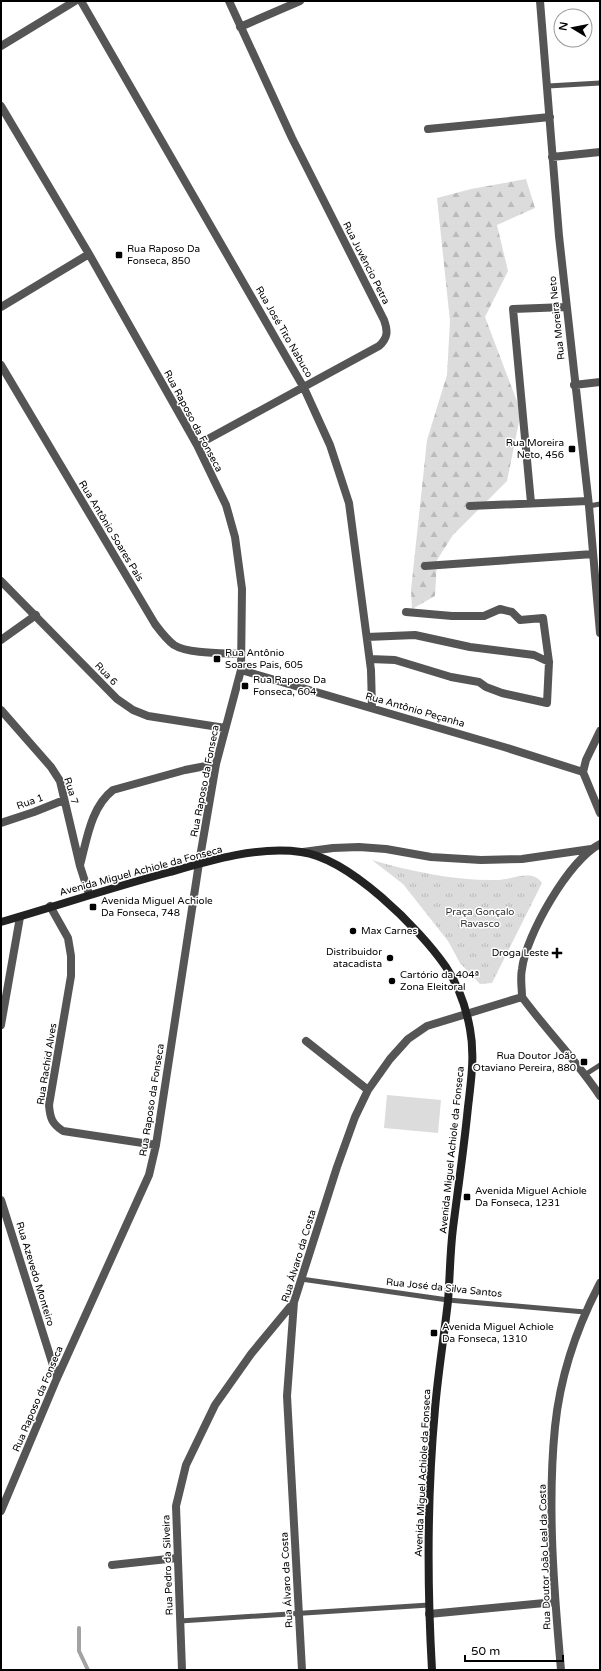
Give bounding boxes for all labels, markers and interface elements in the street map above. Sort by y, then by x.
north arrow [553,8,593,48]
text: N [556,21,571,32]
street label: Rua Juvêncio Petra [340,220,392,306]
place label: Rua Raposo Da Fonseca, 850 [127,243,200,267]
marker: Rua Raposo Da Fonseca, 850 [114,250,124,260]
street label: Rua Moreira Neto [547,275,567,361]
street label: Rua José Tito Nabuco [253,284,315,380]
street label: Rua Raposo da Fonseca [161,368,225,474]
place label: Rua Moreira Neto, 456 [506,437,564,461]
marker: Rua Moreira Neto, 456 [567,444,577,454]
street label: Rua Antônio Soares Pais [76,478,146,584]
place label: Rua Antônio Soares Pais, 605 [225,647,303,671]
marker: Rua Antônio Soares Pais, 605 [212,654,222,664]
street label: Rua 6 [92,660,120,688]
place label: Rua Raposo Da Fonseca, 604 [253,674,326,698]
marker: Rua Raposo Da Fonseca, 604 [240,681,250,691]
street label: Rua Antônio Peçanha [364,690,466,730]
street label: Rua Raposo da Fonseca [188,724,222,838]
street label: Rua 7 [61,776,81,806]
street label: Rua 1 [15,792,45,812]
street label: Avenida Miguel Achiole da Fonseca [58,843,224,899]
place label: Avenida Miguel Achiole Da Fonseca, 748 [101,895,213,919]
marker: Avenida Miguel Achiole Da Fonseca, 748 [88,902,98,912]
park label: Praça Gonçalo Ravasco [446,906,514,930]
place label: Max Carnes [361,925,417,937]
marker: Max Carnes [348,926,358,936]
place label: Distribuidor atacadista [326,946,382,970]
place label: Droga Leste [492,947,549,959]
marker: Droga Leste [552,948,562,958]
marker: Distribuidor atacadista [385,953,395,963]
place label: Cartório da 404ª Zona Eleitoral [400,969,480,993]
marker: Cartório da 404ª Zona Eleitoral [387,976,397,986]
street label: Rua Rachid Alves [35,1022,59,1106]
street label: Rua Raposo da Fonseca [137,1043,167,1157]
place label: Rua Doutor João Otaviano Pereira, 880 [473,1050,576,1074]
marker: Rua Doutor João Otaviano Pereira, 880 [579,1057,589,1067]
street label: Avenida Miguel Achiole da Fonseca [437,1066,467,1234]
place label: Avenida Miguel Achiole Da Fonseca, 1231 [475,1185,587,1209]
marker: Avenida Miguel Achiole Da Fonseca, 1231 [462,1192,472,1202]
street label: Rua Álvaro da Costa [279,1208,319,1304]
street label: Rua Azevedo Monteiro [13,1220,57,1328]
street label: Rua José da Silva Santos [385,1276,503,1300]
place label: Avenida Miguel Achiole Da Fonseca, 1310 [442,1321,554,1345]
marker: Avenida Miguel Achiole Da Fonseca, 1310 [429,1328,439,1338]
street label: Rua Raposo da Fonseca [10,1344,66,1454]
street label: Avenida Miguel Achiole da Fonseca [413,1389,433,1557]
street label: Rua Doutor João Leal da Costa [536,1484,554,1630]
street label: Rua Pedro da Silveira [160,1514,176,1616]
street label: Rua Álvaro da Costa [278,1532,296,1628]
scale bar [465,1637,563,1663]
text: 50 m [471,1644,500,1658]

